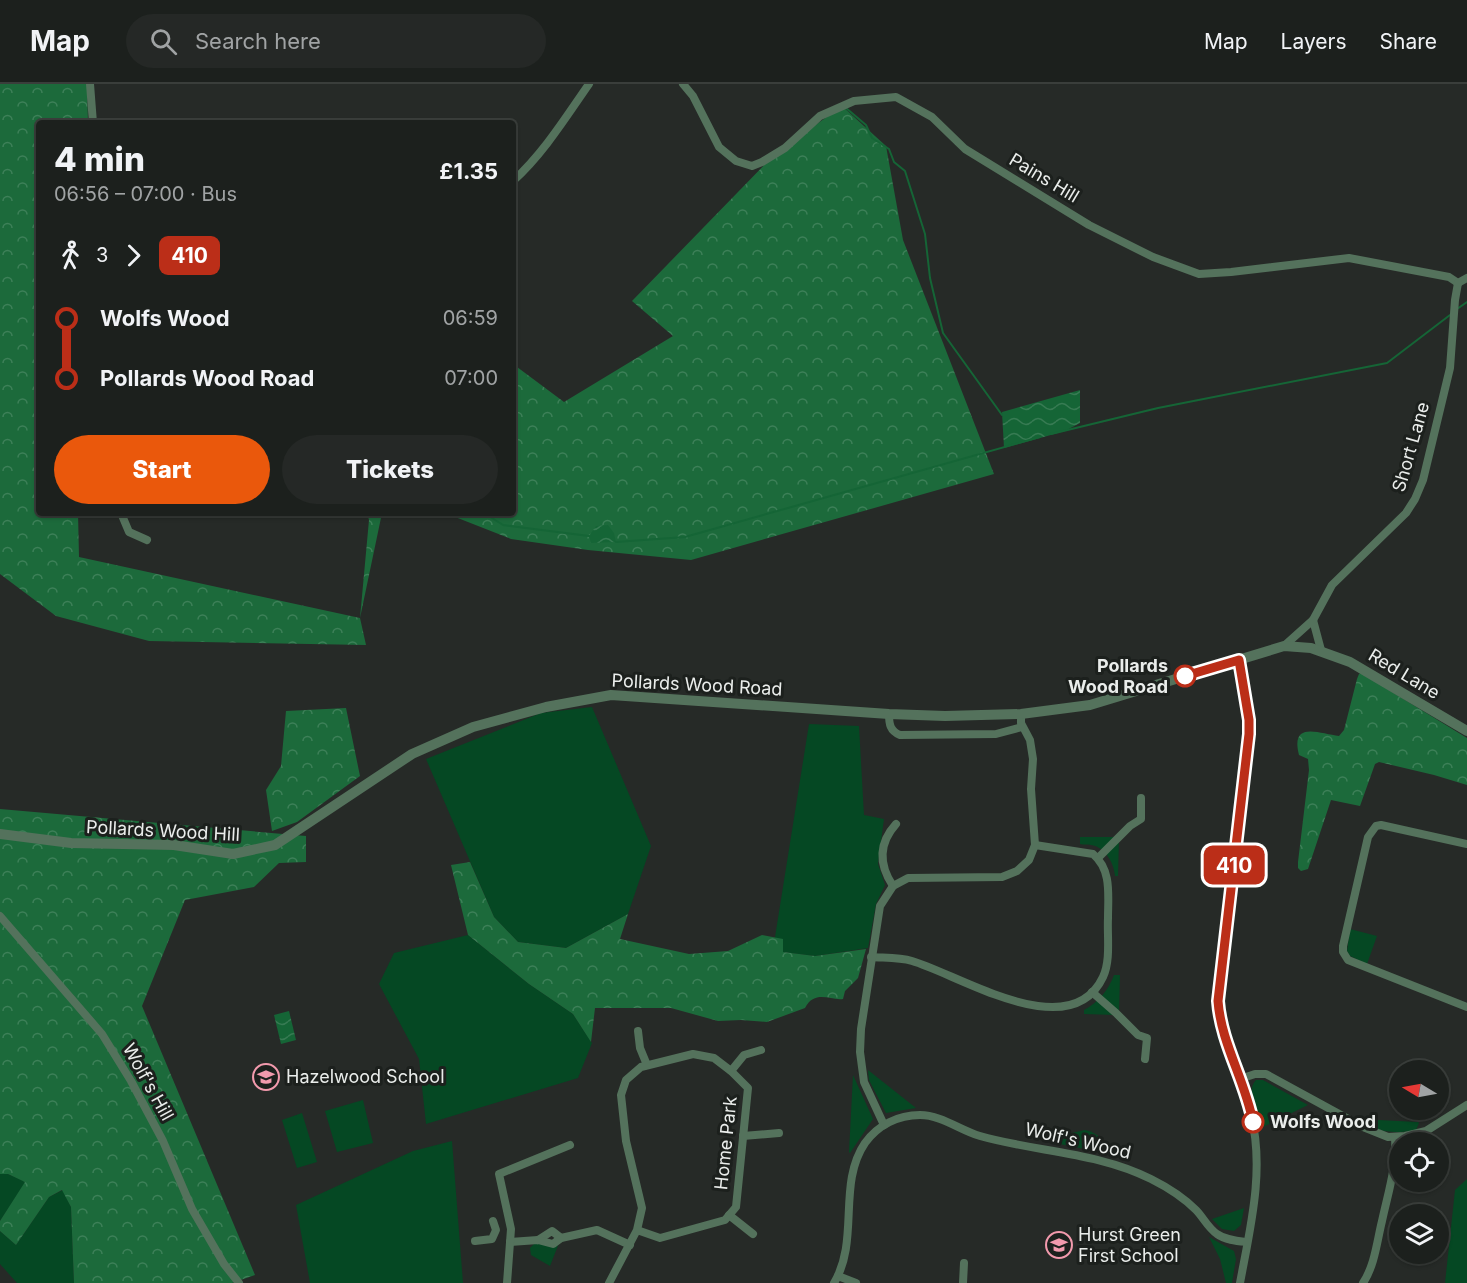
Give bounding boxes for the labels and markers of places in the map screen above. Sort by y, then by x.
place label: Pollards Wood Road [1068,655,1168,697]
marker: Pollards Wood Road [1174,665,1196,687]
school or university icon: Hazelwood School [251,1062,281,1092]
place label: Hazelwood School [286,1066,445,1087]
marker: Wolfs Wood [1242,1111,1264,1133]
place label: Wolfs Wood [1270,1111,1376,1132]
place label: Hurst Green First School [1078,1224,1181,1266]
school or university icon: Hurst Green First School [1044,1230,1074,1260]

